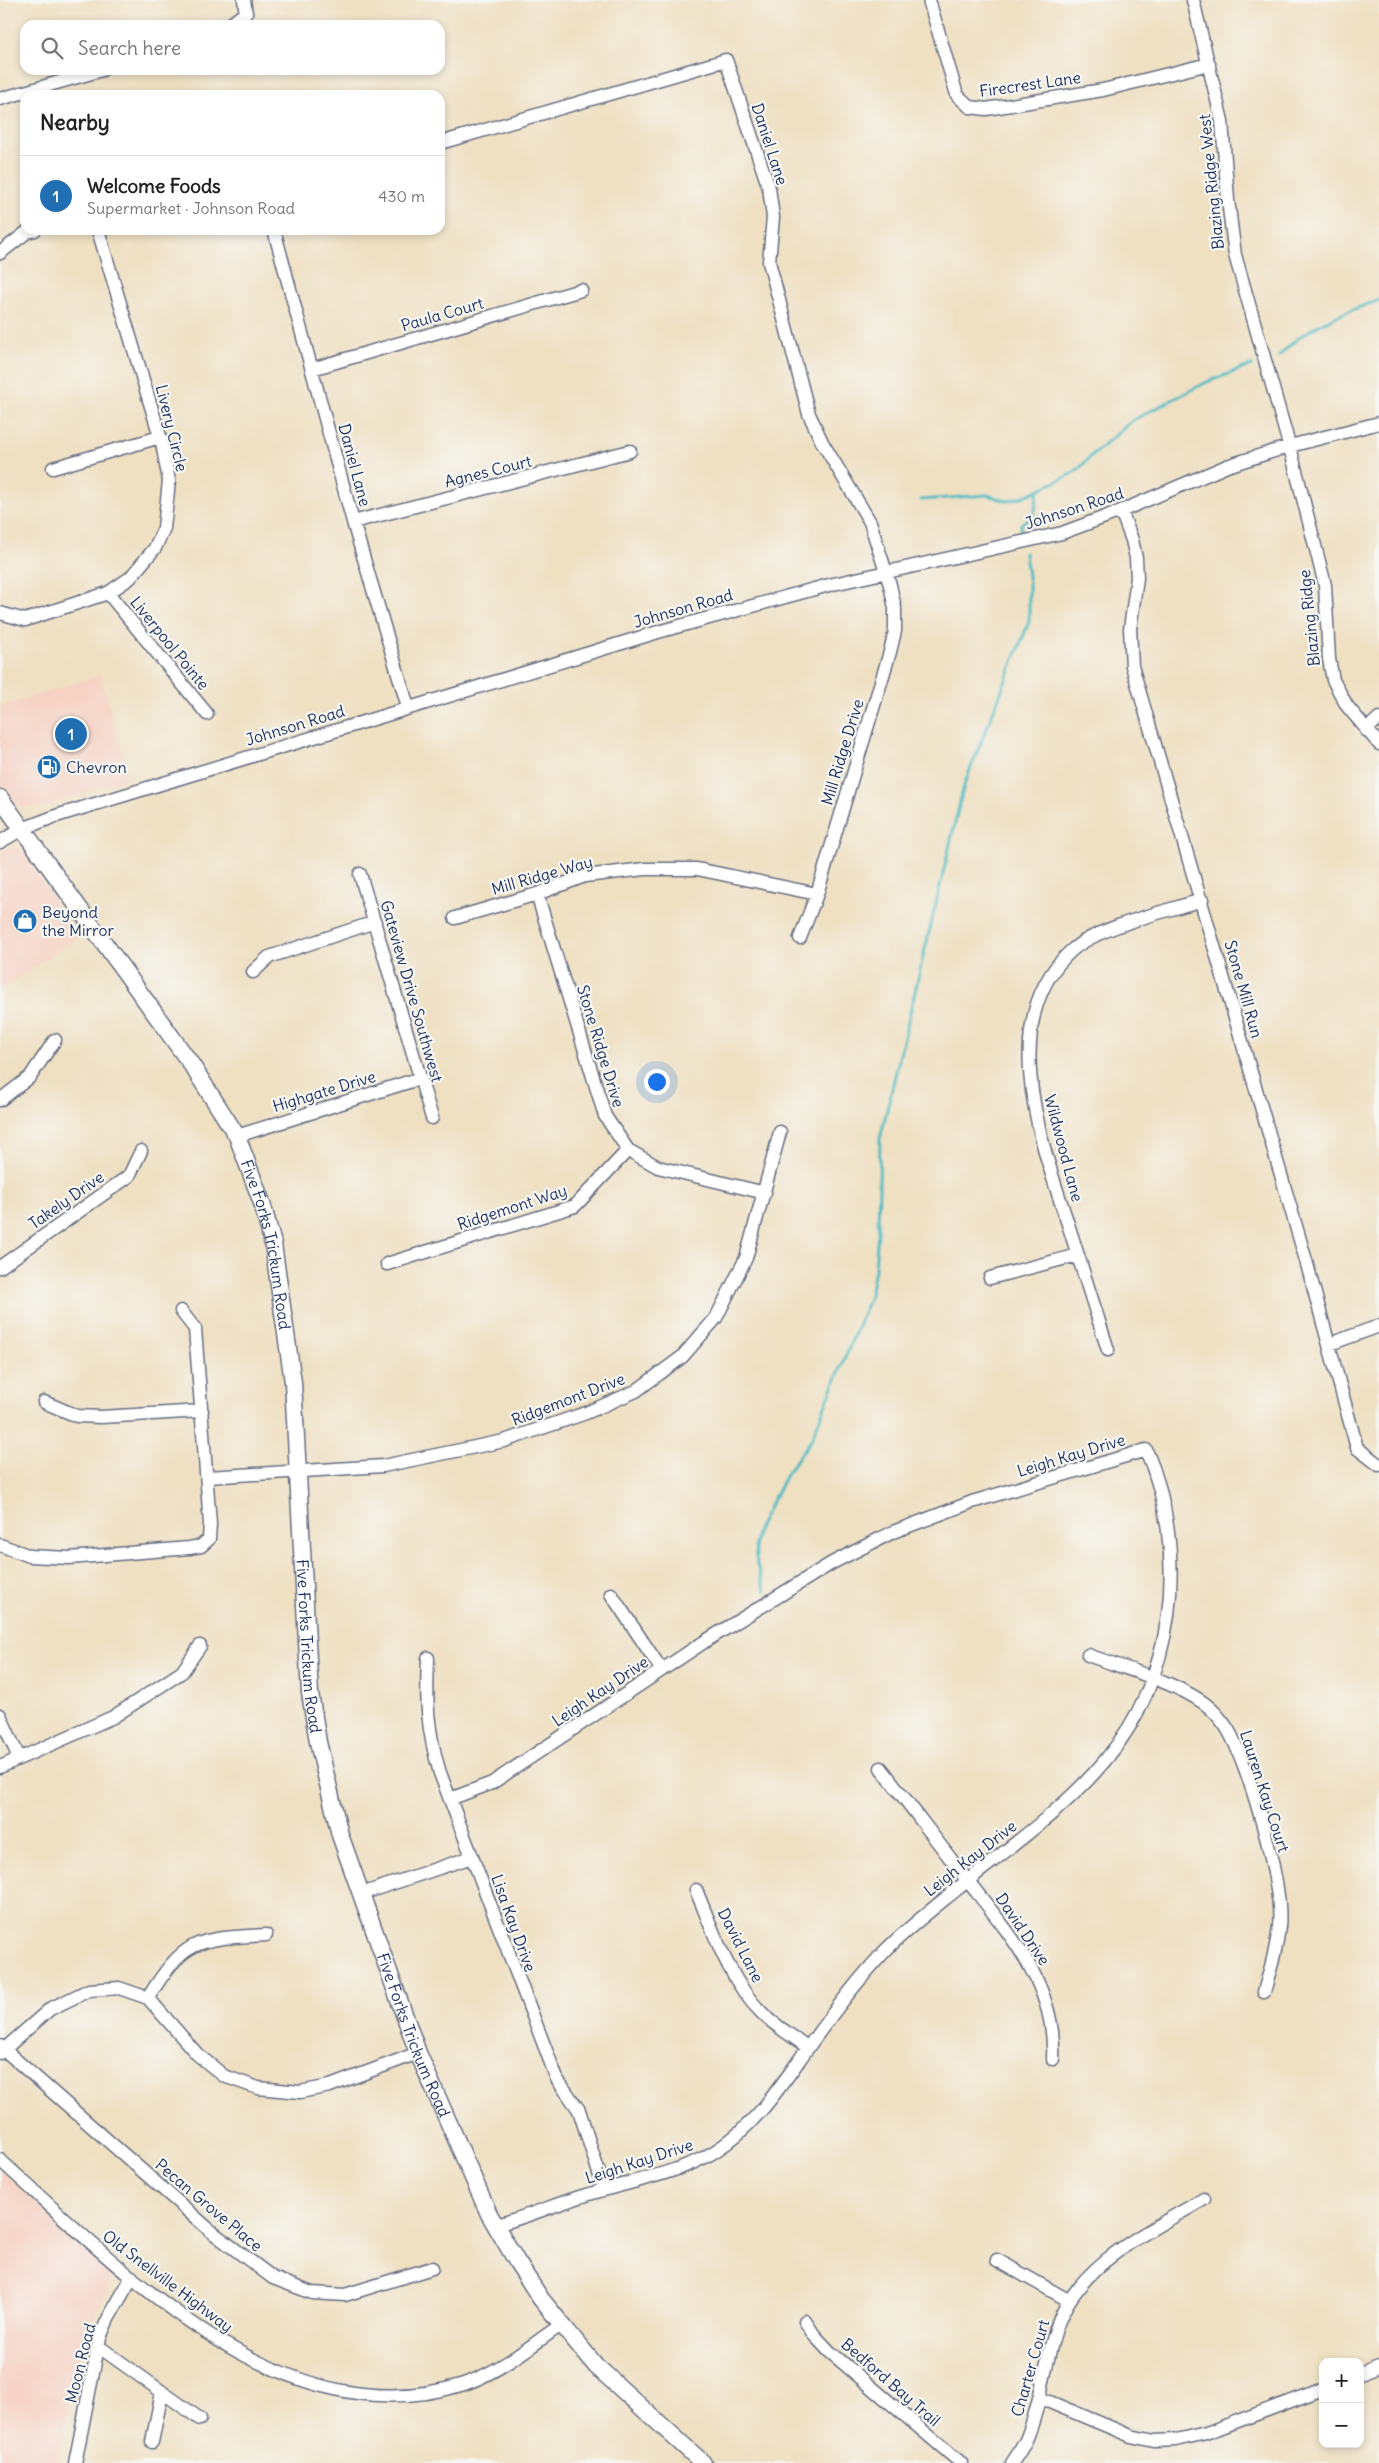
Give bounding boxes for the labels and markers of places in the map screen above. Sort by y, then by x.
pin: 1 [55,715,87,753]
fuel station icon: Chevron [36,754,62,780]
place label: Chevron [66,757,127,777]
place label: Beyond the Mirror [42,902,114,940]
shop icon: Beyond the Mirror [12,908,38,934]

